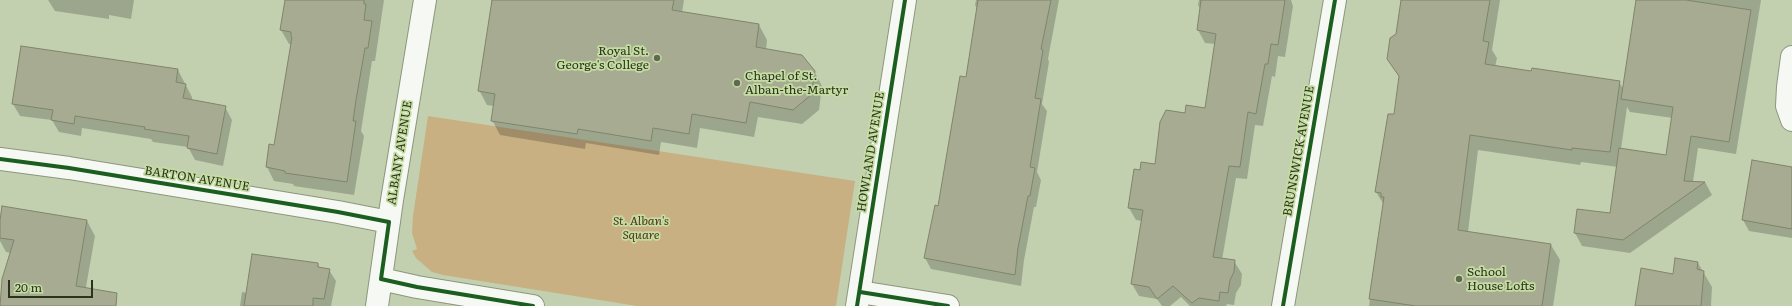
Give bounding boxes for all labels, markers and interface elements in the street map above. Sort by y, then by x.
place label: Royal St. George's College [556,44,649,72]
marker: Royal St. George's College [652,53,662,63]
place label: Chapel of St. Alban-the-Martyr [745,69,848,97]
marker: Chapel of St. Alban-the-Martyr [732,78,742,88]
street label: BRUNSWICK AVENUE [1280,85,1318,217]
street label: HOWLAND AVENUE [854,91,888,213]
street label: ALBANY AVENUE [385,100,415,206]
street label: BARTON AVENUE [144,164,250,194]
park label: St. Alban's Square [613,214,669,242]
place label: School House Lofts [1467,265,1535,293]
scale bar [10,272,95,298]
marker: School House Lofts [1454,274,1464,284]
text: 20 m [15,278,42,296]

